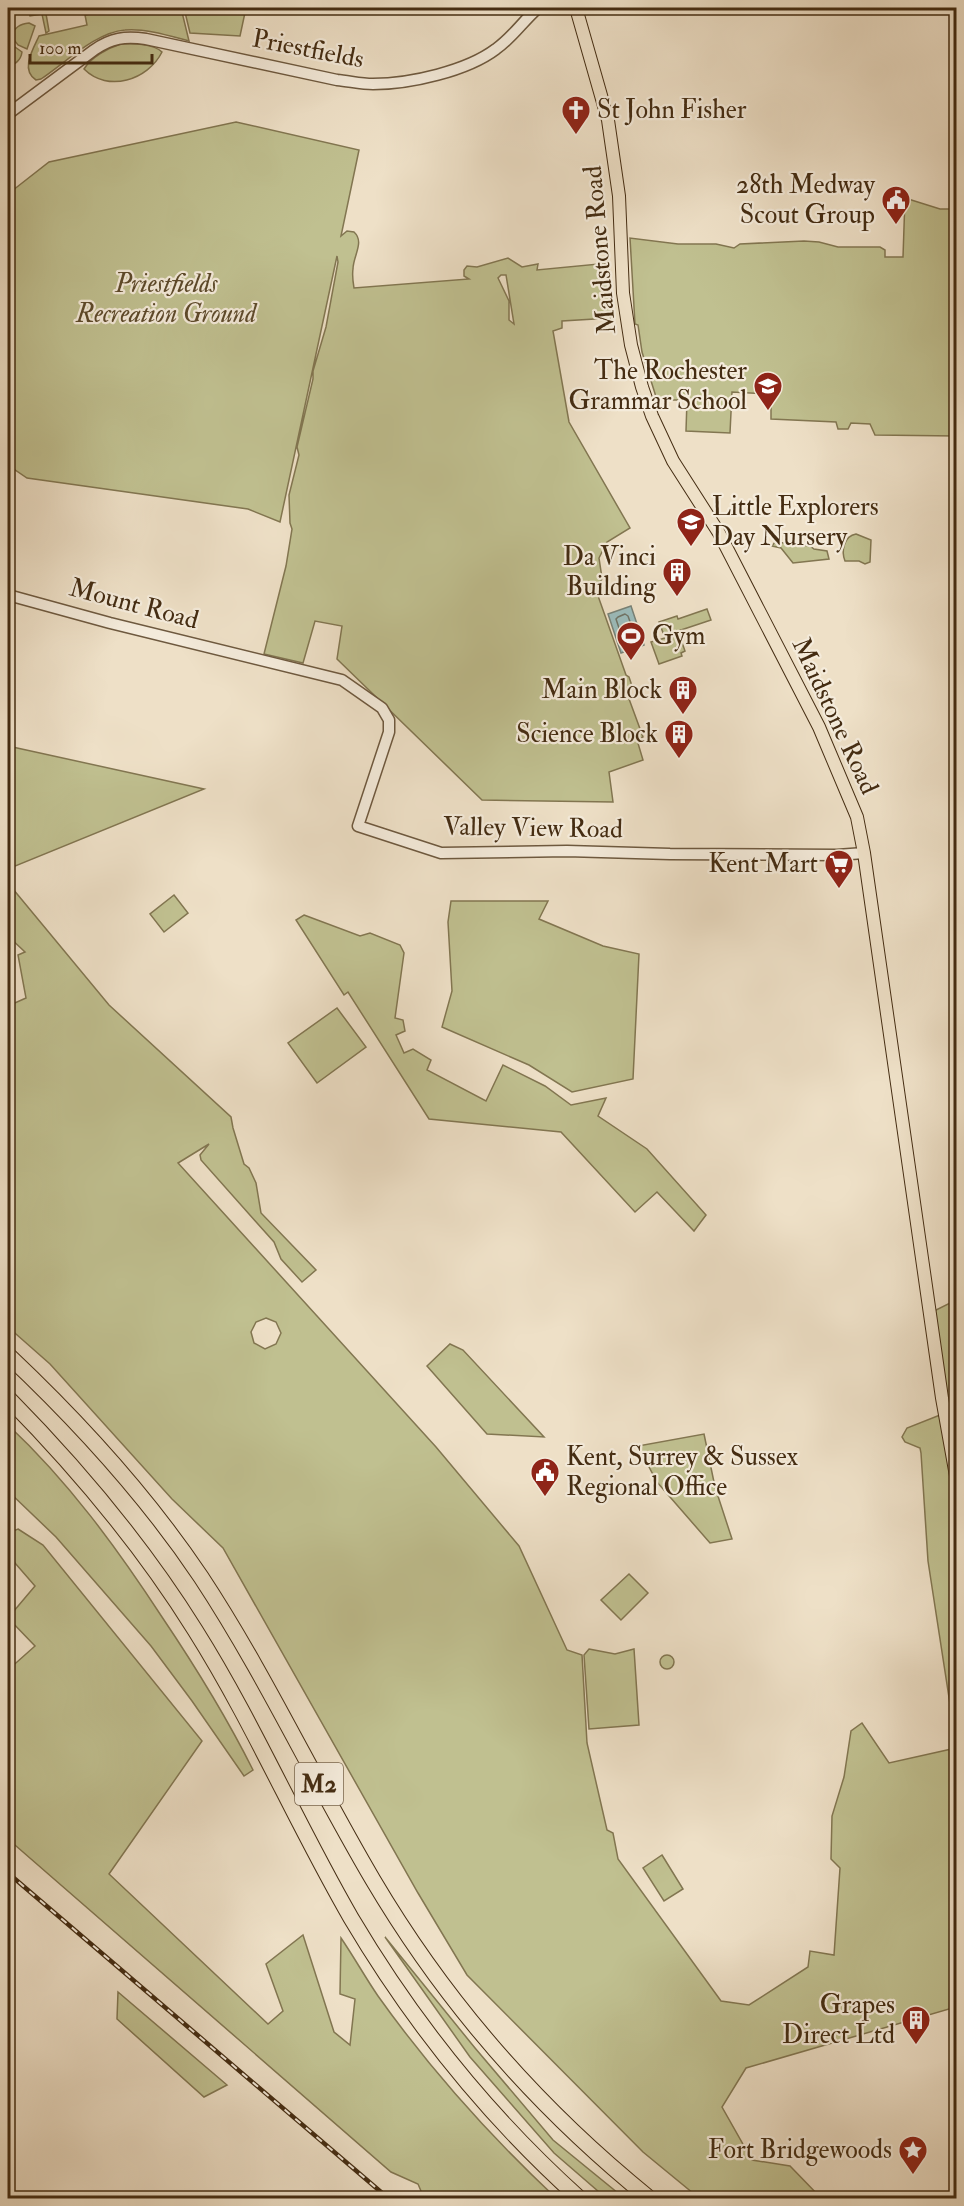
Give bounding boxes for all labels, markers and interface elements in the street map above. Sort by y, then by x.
street label: Priestfields [249,23,367,76]
scale bar [30,27,152,65]
text: 100 m [39,37,82,60]
church icon: St John Fisher [560,94,592,136]
place label: St John Fisher [597,94,747,126]
street label: Maidstone Road [577,164,623,336]
place label: 28th Medway Scout Group [736,169,876,232]
public building icon: 28th Medway Scout Group [880,184,912,226]
park label: Priestfields Recreation Ground [75,268,258,330]
place label: The Rochester Grammar School [568,355,747,417]
school or university icon: The Rochester Grammar School [752,370,784,412]
place label: Little Explorers Day Nursery [712,491,879,553]
school or university icon: Little Explorers Day Nursery [675,506,707,548]
place label: Da Vinci Building [563,541,657,603]
building icon: Da Vinci Building [661,556,693,598]
street label: Mount Road [66,571,202,637]
sports icon: Gym [615,620,647,662]
place label: Gym [652,620,705,652]
street label: Maidstone Road [785,633,885,800]
place label: Main Block [542,674,663,706]
building icon: Main Block [667,674,699,716]
place label: Science Block [516,718,659,750]
building icon: Science Block [663,718,695,760]
street label: Valley View Road [443,810,623,846]
place label: Kent Mart [708,848,818,880]
supermarket icon: Kent Mart [823,848,855,890]
place label: Kent, Surrey & Sussex Regional Office [566,1441,799,1503]
public building icon: Kent, Surrey & Sussex Regional Office [529,1456,561,1498]
road number: M2 [295,1763,343,1805]
place label: Grapes Direct Ltd [782,1989,895,2051]
building icon: Grapes Direct Ltd [900,2004,932,2046]
place label: Fort Bridgewoods [708,2134,892,2166]
place icon: Fort Bridgewoods [897,2134,929,2176]

